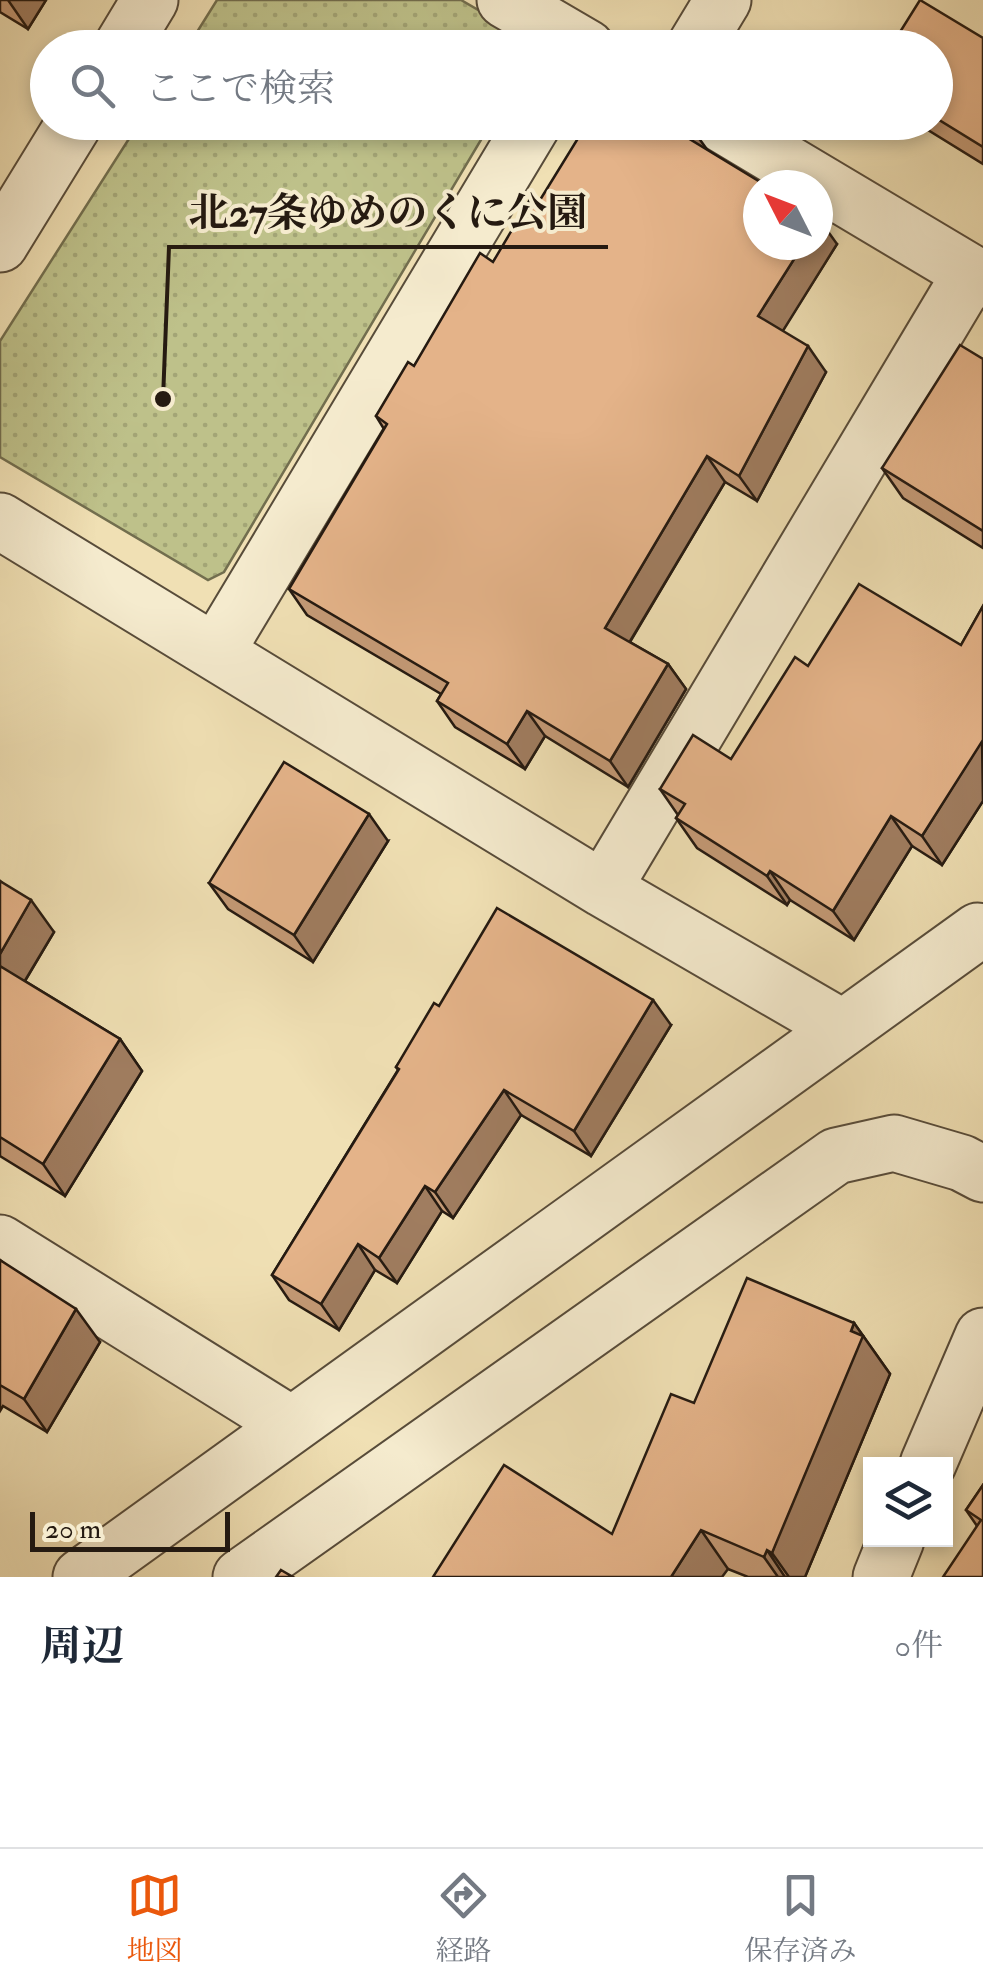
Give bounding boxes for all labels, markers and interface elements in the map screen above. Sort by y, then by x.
search box [30,30,953,140]
icon: search [65,58,120,113]
text: ここで検索 [145,65,335,113]
north arrow [743,170,833,260]
callout: 北27条ゆめのくに公園 [169,177,608,247]
text: 北27条ゆめのくに公園 [189,188,587,239]
map controls [863,1457,953,1547]
button: layers [863,1457,953,1547]
scale bar [30,1507,230,1552]
text: 20 m [45,1512,101,1547]
text: 周辺 [40,1621,124,1673]
text: 0件 [895,1626,943,1666]
tab: 地図 [126,1868,183,1969]
tab: 経路 [435,1868,492,1969]
tab: 保存済み [744,1868,857,1969]

